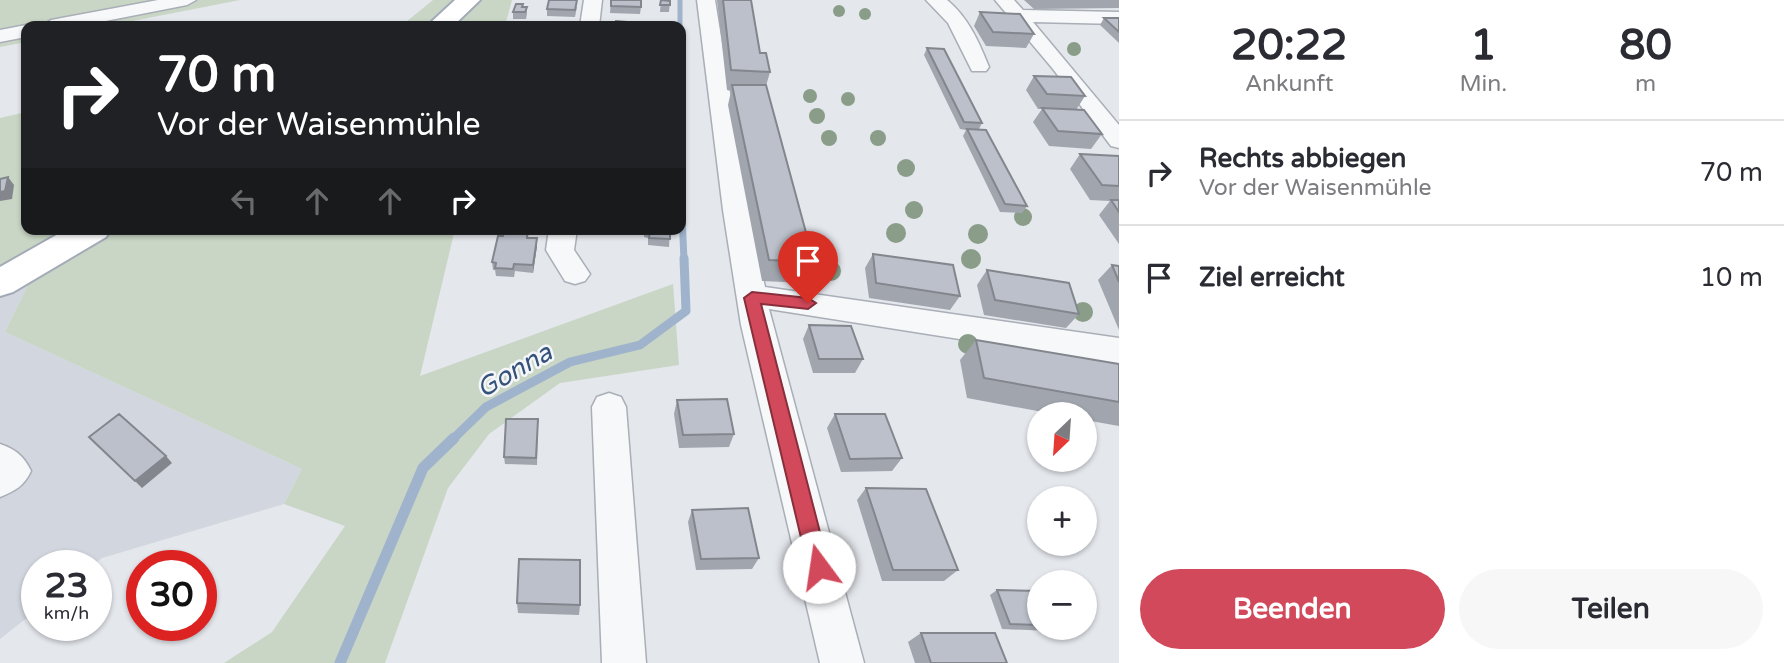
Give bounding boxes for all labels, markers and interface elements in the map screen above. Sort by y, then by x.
text: 20:22 [1231,20,1347,71]
text: 1 [1470,20,1497,71]
text: 80 [1619,20,1672,71]
text: 70 m [157,46,276,105]
icon: right [42,49,133,140]
text: Ankunft [1245,70,1334,98]
text: Min. [1459,70,1507,98]
text: m [1635,70,1656,98]
text: Vor der Waisenmühle [157,106,481,144]
text: Rechts abbiegen [1199,143,1406,174]
icon: right [1140,154,1178,192]
text: 70 m [1700,157,1763,188]
text: Vor der Waisenmühle [1199,174,1432,202]
icon: left [225,182,263,220]
icon: ahead [298,182,336,220]
icon: ahead [371,182,409,220]
icon: right [444,182,482,220]
pin [778,231,838,303]
icon: arrive [789,242,827,280]
icon: arrive [1140,259,1178,297]
text: Ziel erreicht [1199,262,1345,293]
text: 10 m [1700,262,1763,293]
water label: Gonna [471,336,559,404]
north arrow [1027,402,1097,472]
map controls [1027,402,1097,640]
button: + [1027,486,1097,556]
position arrow [782,530,856,604]
speed limit sign: 30 [126,550,217,641]
text: 23 [45,565,88,607]
button: Beenden [1140,569,1445,649]
button: Teilen [1459,569,1763,649]
button: − [1027,570,1097,640]
text: km/h [44,602,89,624]

